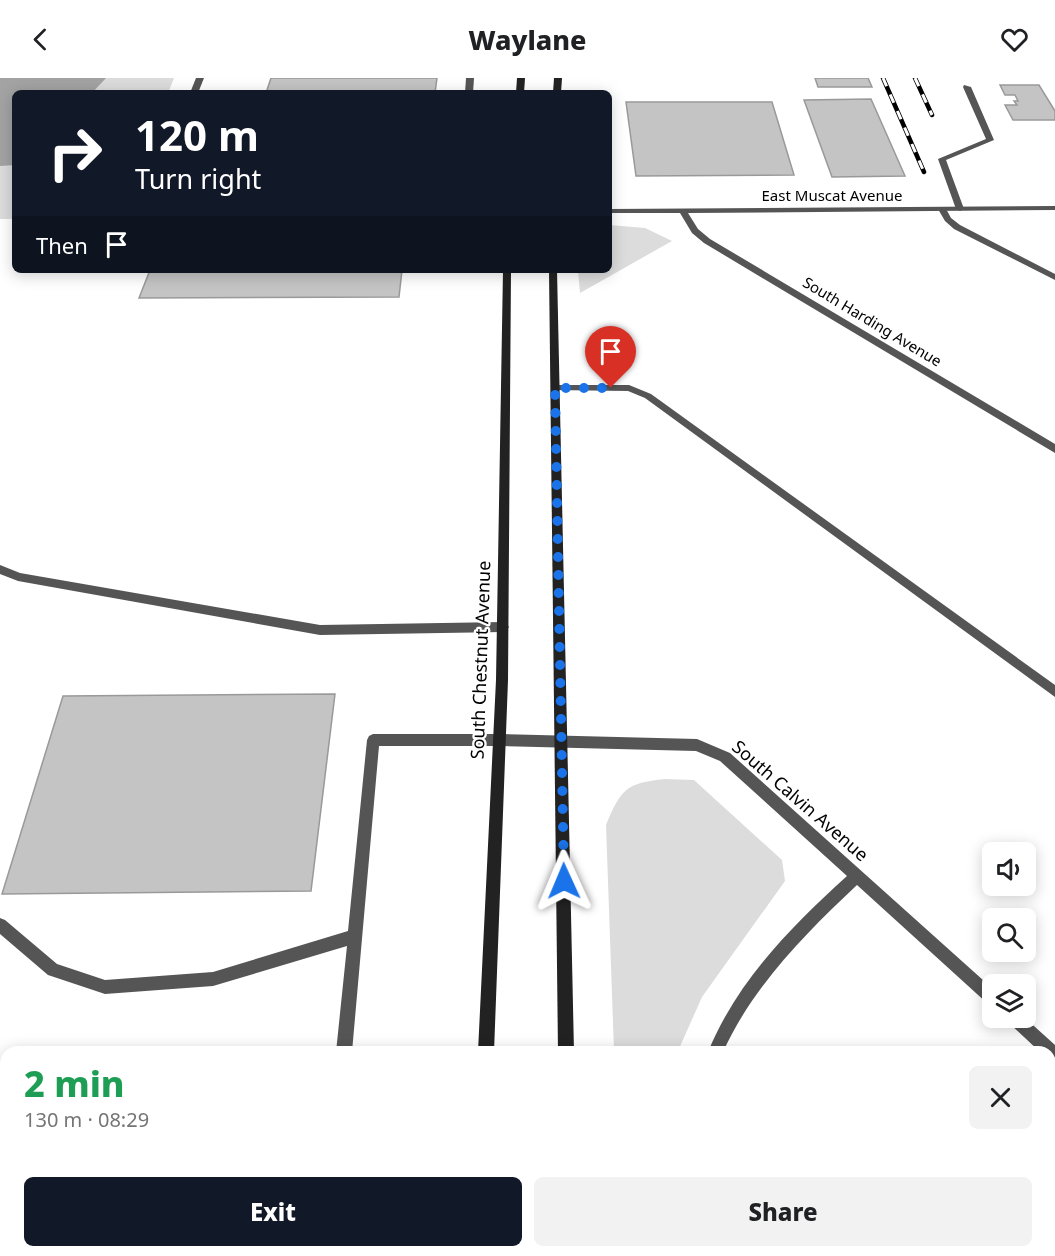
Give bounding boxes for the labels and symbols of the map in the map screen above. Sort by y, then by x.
street label: East Muscat Avenue [762,185,902,205]
street label: South Harding Avenue [799,272,946,371]
pin [585,326,636,388]
street label: South Chestnut Avenue [465,560,495,760]
street label: South Calvin Avenue [727,734,874,866]
position arrow [532,849,596,913]

